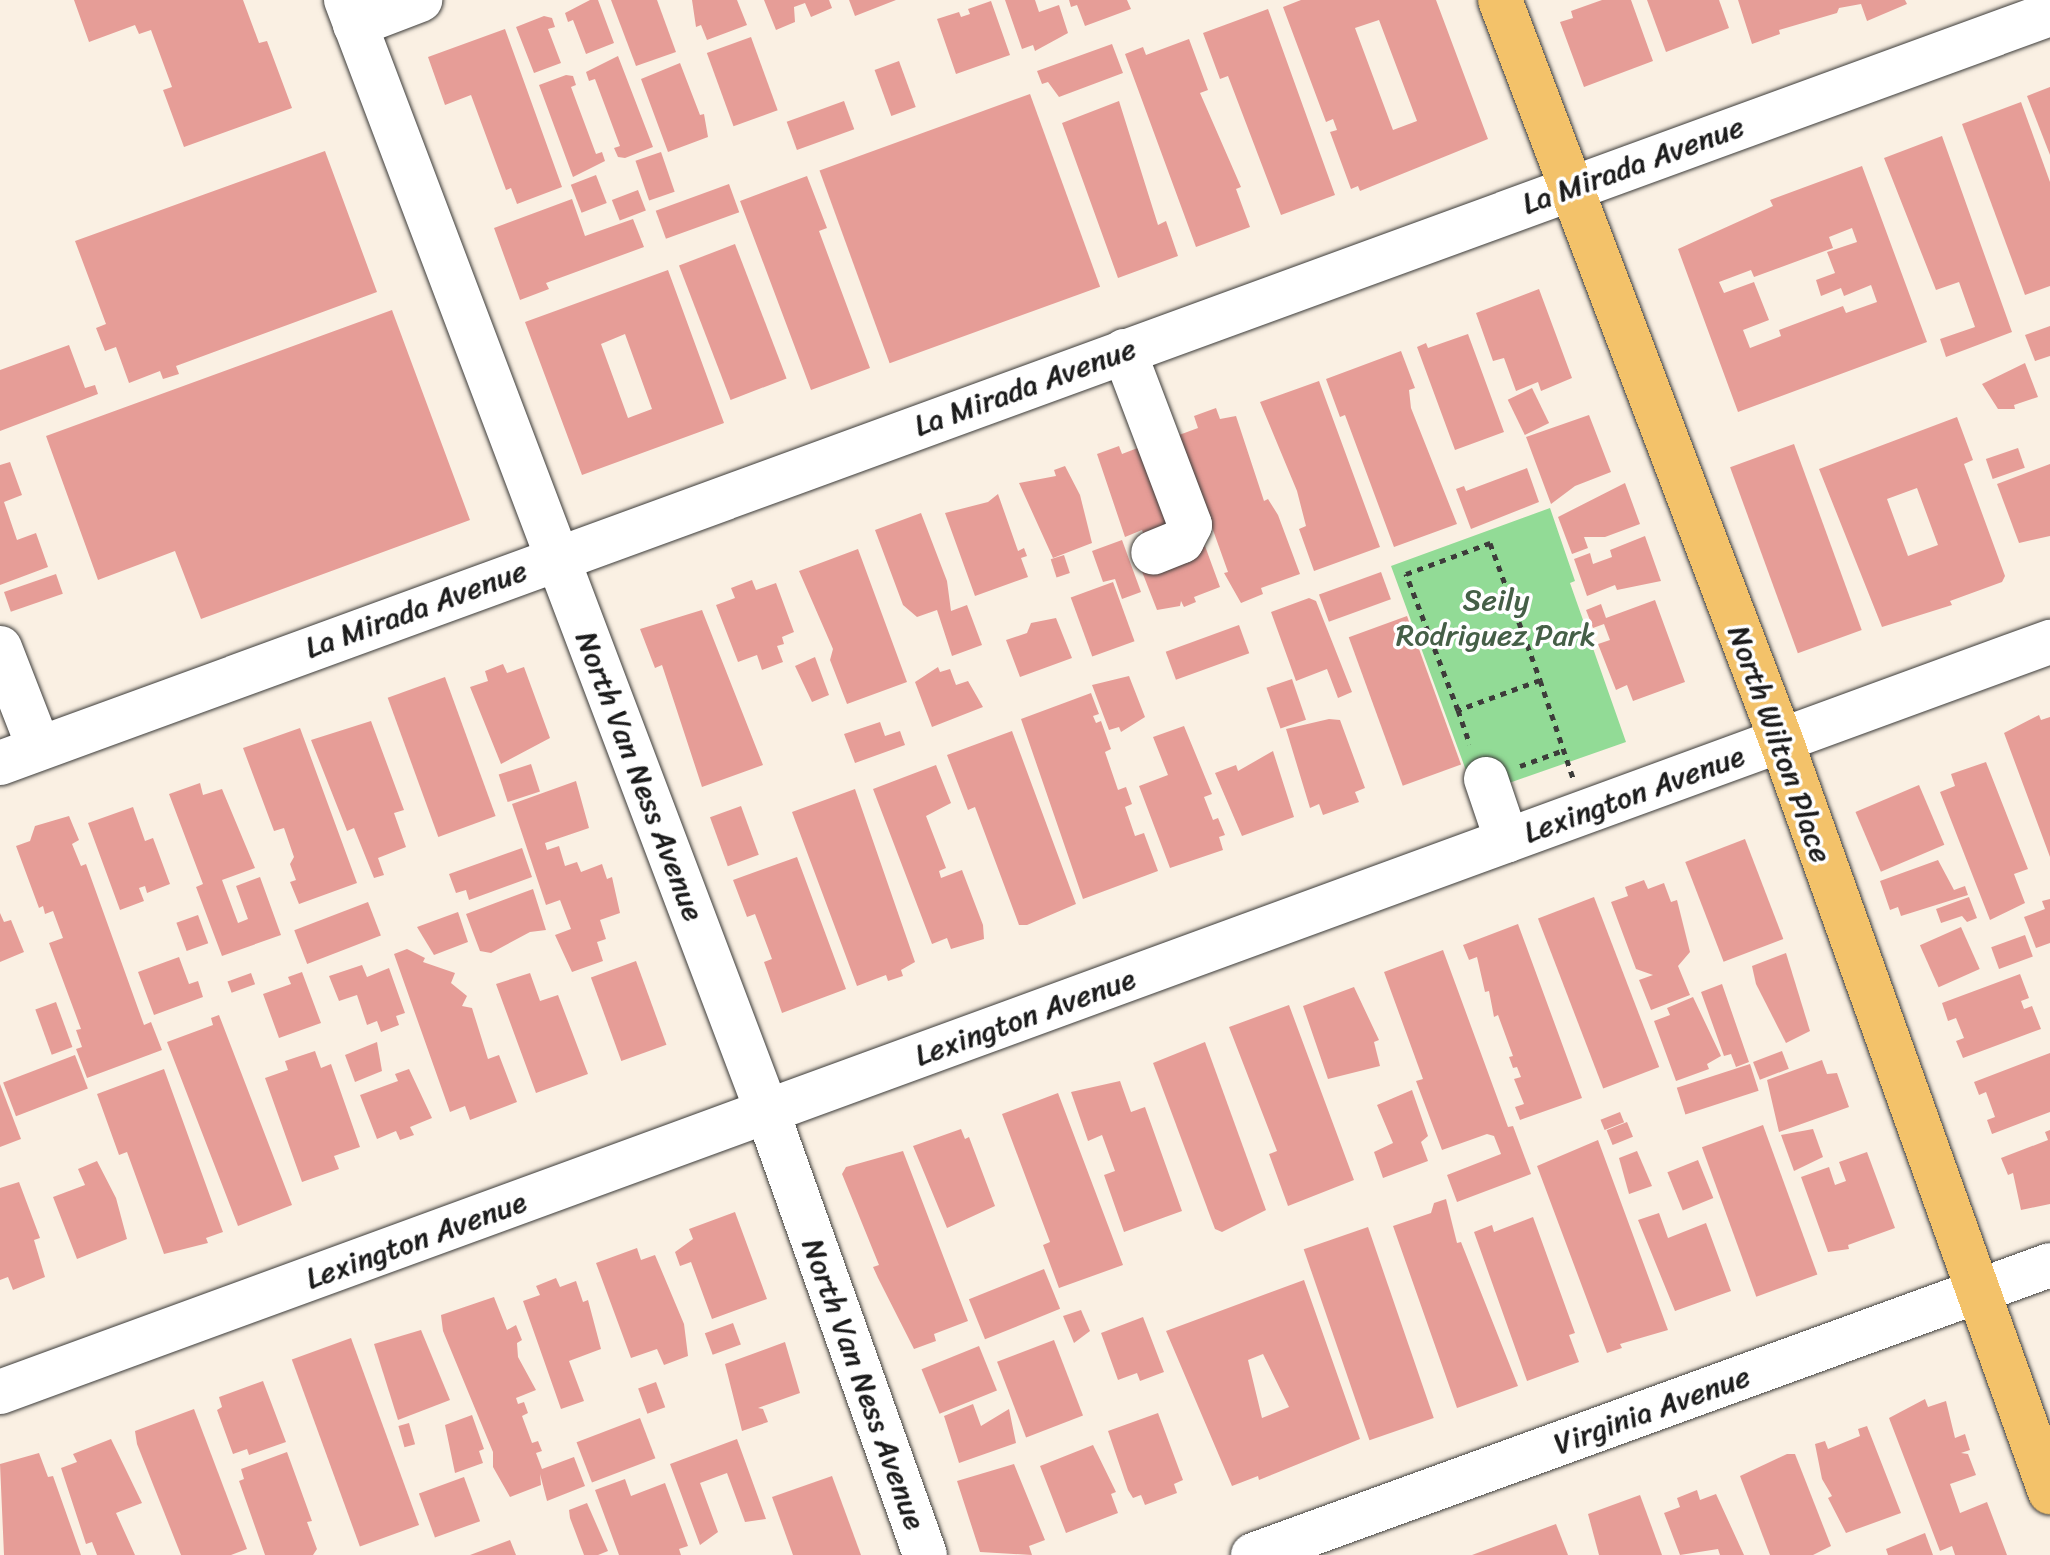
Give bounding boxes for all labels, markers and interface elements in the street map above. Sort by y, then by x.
street label: La Mirada Avenue [1518,109,1748,221]
street label: La Mirada Avenue [910,331,1140,443]
street label: La Mirada Avenue [301,553,531,665]
park label: Seily Rodriguez Park [1396,582,1596,652]
street label: North Wilton Place [1720,621,1840,867]
street label: North Van Ness Avenue [568,626,712,926]
street label: Lexington Avenue [1519,737,1749,851]
street label: Lexington Avenue [910,960,1140,1074]
street label: Lexington Avenue [301,1183,531,1297]
street label: North Van Ness Avenue [795,1234,933,1534]
street label: Virginia Avenue [1550,1358,1754,1462]

